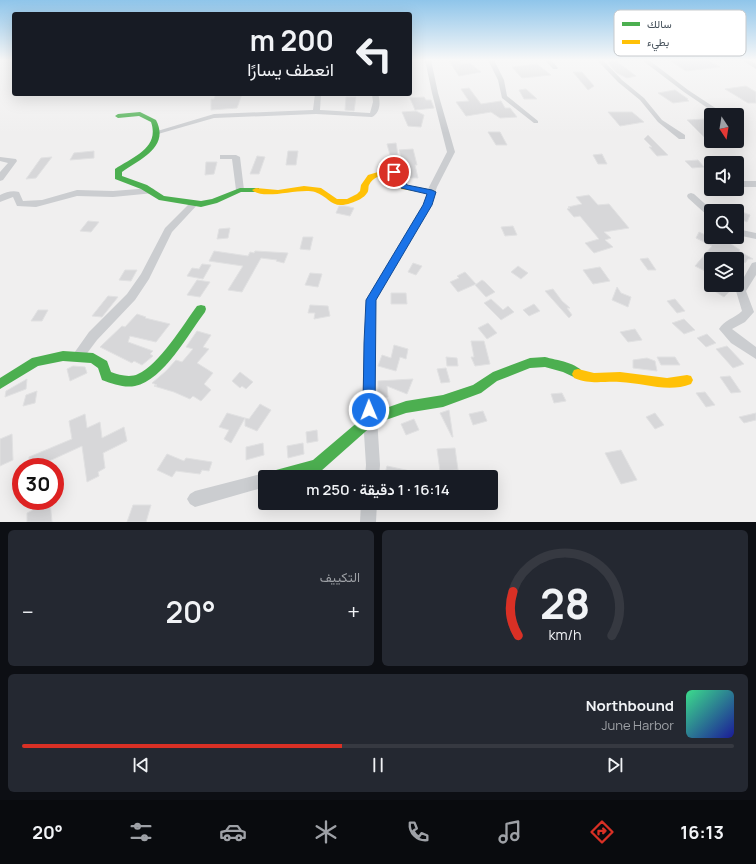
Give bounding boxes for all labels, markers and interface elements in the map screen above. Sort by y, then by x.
legend [614,10,746,56]
text: سالك [647,16,672,31]
text: 200 m [250,21,334,59]
icon: left [348,28,400,80]
text: بطيء [647,34,669,52]
text: انعطف يسارًا [247,57,334,81]
north arrow [704,108,744,148]
map controls [704,108,744,292]
pin [377,155,411,189]
button: sound [704,156,744,196]
icon: arrive [383,161,405,183]
button: search [704,204,744,244]
button: layers [704,252,744,292]
position arrow [348,389,390,431]
speed limit sign: 30 [12,458,64,510]
text: 16:14 · 1 دقيقة · 250 m [306,479,450,500]
text: التكييف [320,568,360,586]
text: 28 [540,575,590,631]
text: 20° [165,591,216,632]
text: − [22,597,34,627]
text: + [347,597,360,627]
text: km/h [548,625,582,644]
text: Northbound [586,695,674,716]
text: June Harbor [601,716,674,734]
icon: previous [130,754,152,776]
icon: pause [367,754,389,776]
icon: next [604,754,626,776]
icon: filters [127,818,155,846]
icon: car [219,818,247,846]
icon: climate [312,818,340,846]
icon: phone [404,818,432,846]
icon: music [496,818,524,846]
icon: directions [588,818,616,846]
text: 20° [32,820,63,844]
text: 16:13 [680,820,724,844]

